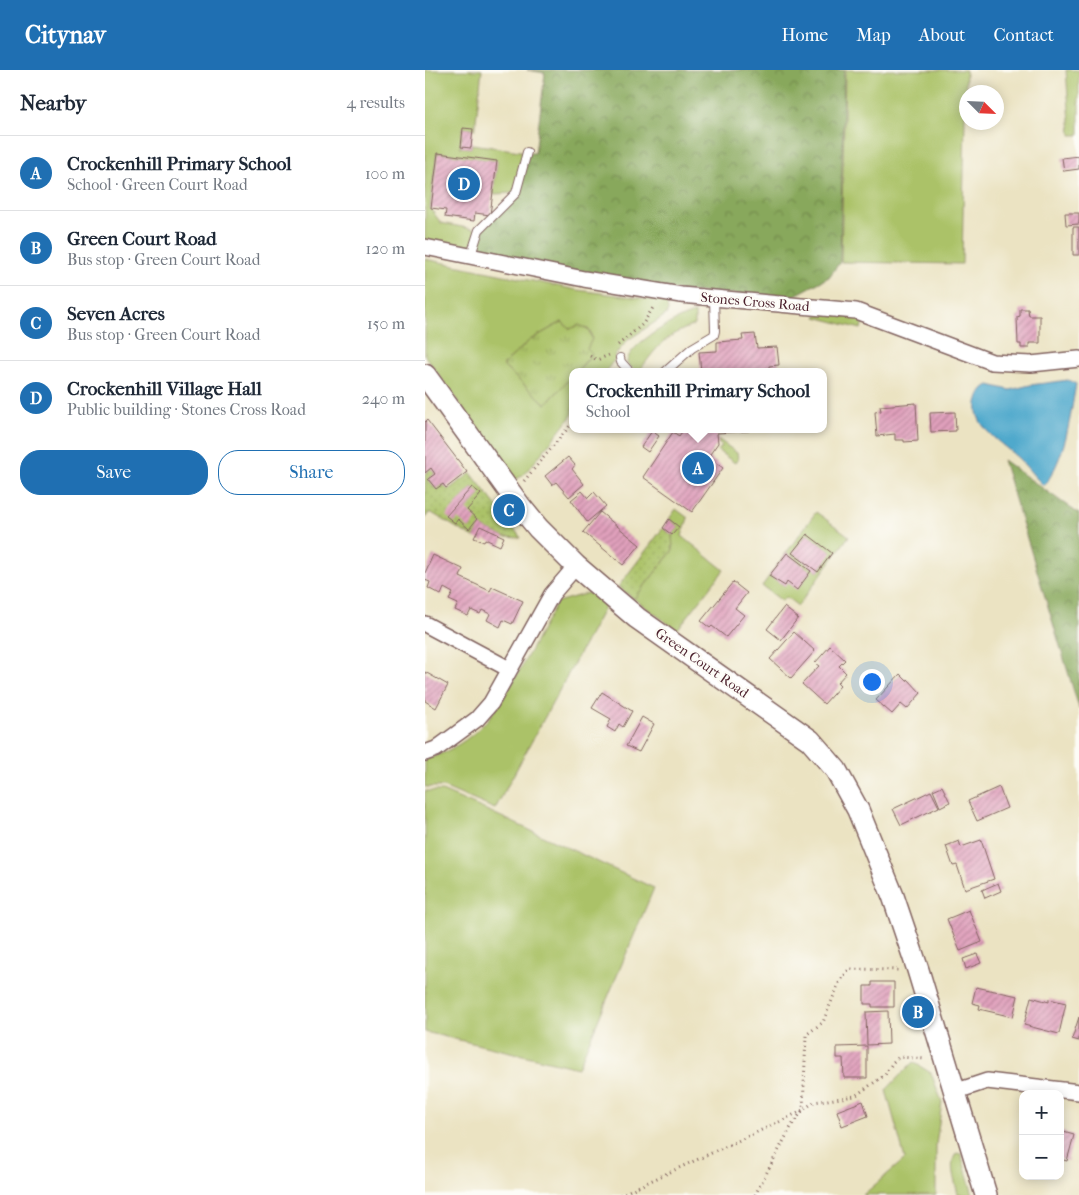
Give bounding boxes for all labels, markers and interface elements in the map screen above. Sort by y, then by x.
text: Citynav [25,21,106,49]
text: Home [781,25,828,46]
text: Map [856,25,891,46]
text: About [919,25,965,46]
text: Contact [993,25,1054,46]
north arrow [959,85,1004,130]
text: Nearby [20,91,86,115]
text: 4 results [347,93,405,112]
text: Crockenhill Primary School [67,153,292,175]
text: A [31,164,41,183]
text: 100 m [365,164,405,183]
pin: D [448,165,480,203]
text: School · Green Court Road [67,175,248,194]
text: Green Court Road [67,228,217,250]
text: B [31,239,41,258]
text: 120 m [366,239,405,258]
text: Bus stop · Green Court Road [67,250,260,269]
street label: Stones Cross Road [700,289,811,315]
text: Seven Acres [67,303,165,325]
text: C [31,314,41,333]
text: 150 m [367,314,405,333]
text: Bus stop · Green Court Road [67,325,260,344]
popup [569,368,827,433]
text: Crockenhill Village Hall [67,378,262,400]
text: Crockenhill Primary School [586,380,810,402]
text: D [30,389,42,408]
text: 240 m [362,389,405,408]
text: Public building · Stones Cross Road [67,400,306,419]
text: School [586,402,630,421]
pin: A [682,449,714,487]
button: Save [20,450,208,495]
button: Share [218,450,405,495]
pin: C [493,491,525,529]
street label: Green Court Road [652,624,752,702]
your location [859,669,885,695]
pin: B [902,993,934,1031]
map controls [1019,1090,1064,1180]
button: + [1019,1090,1064,1135]
button: − [1019,1135,1064,1180]

